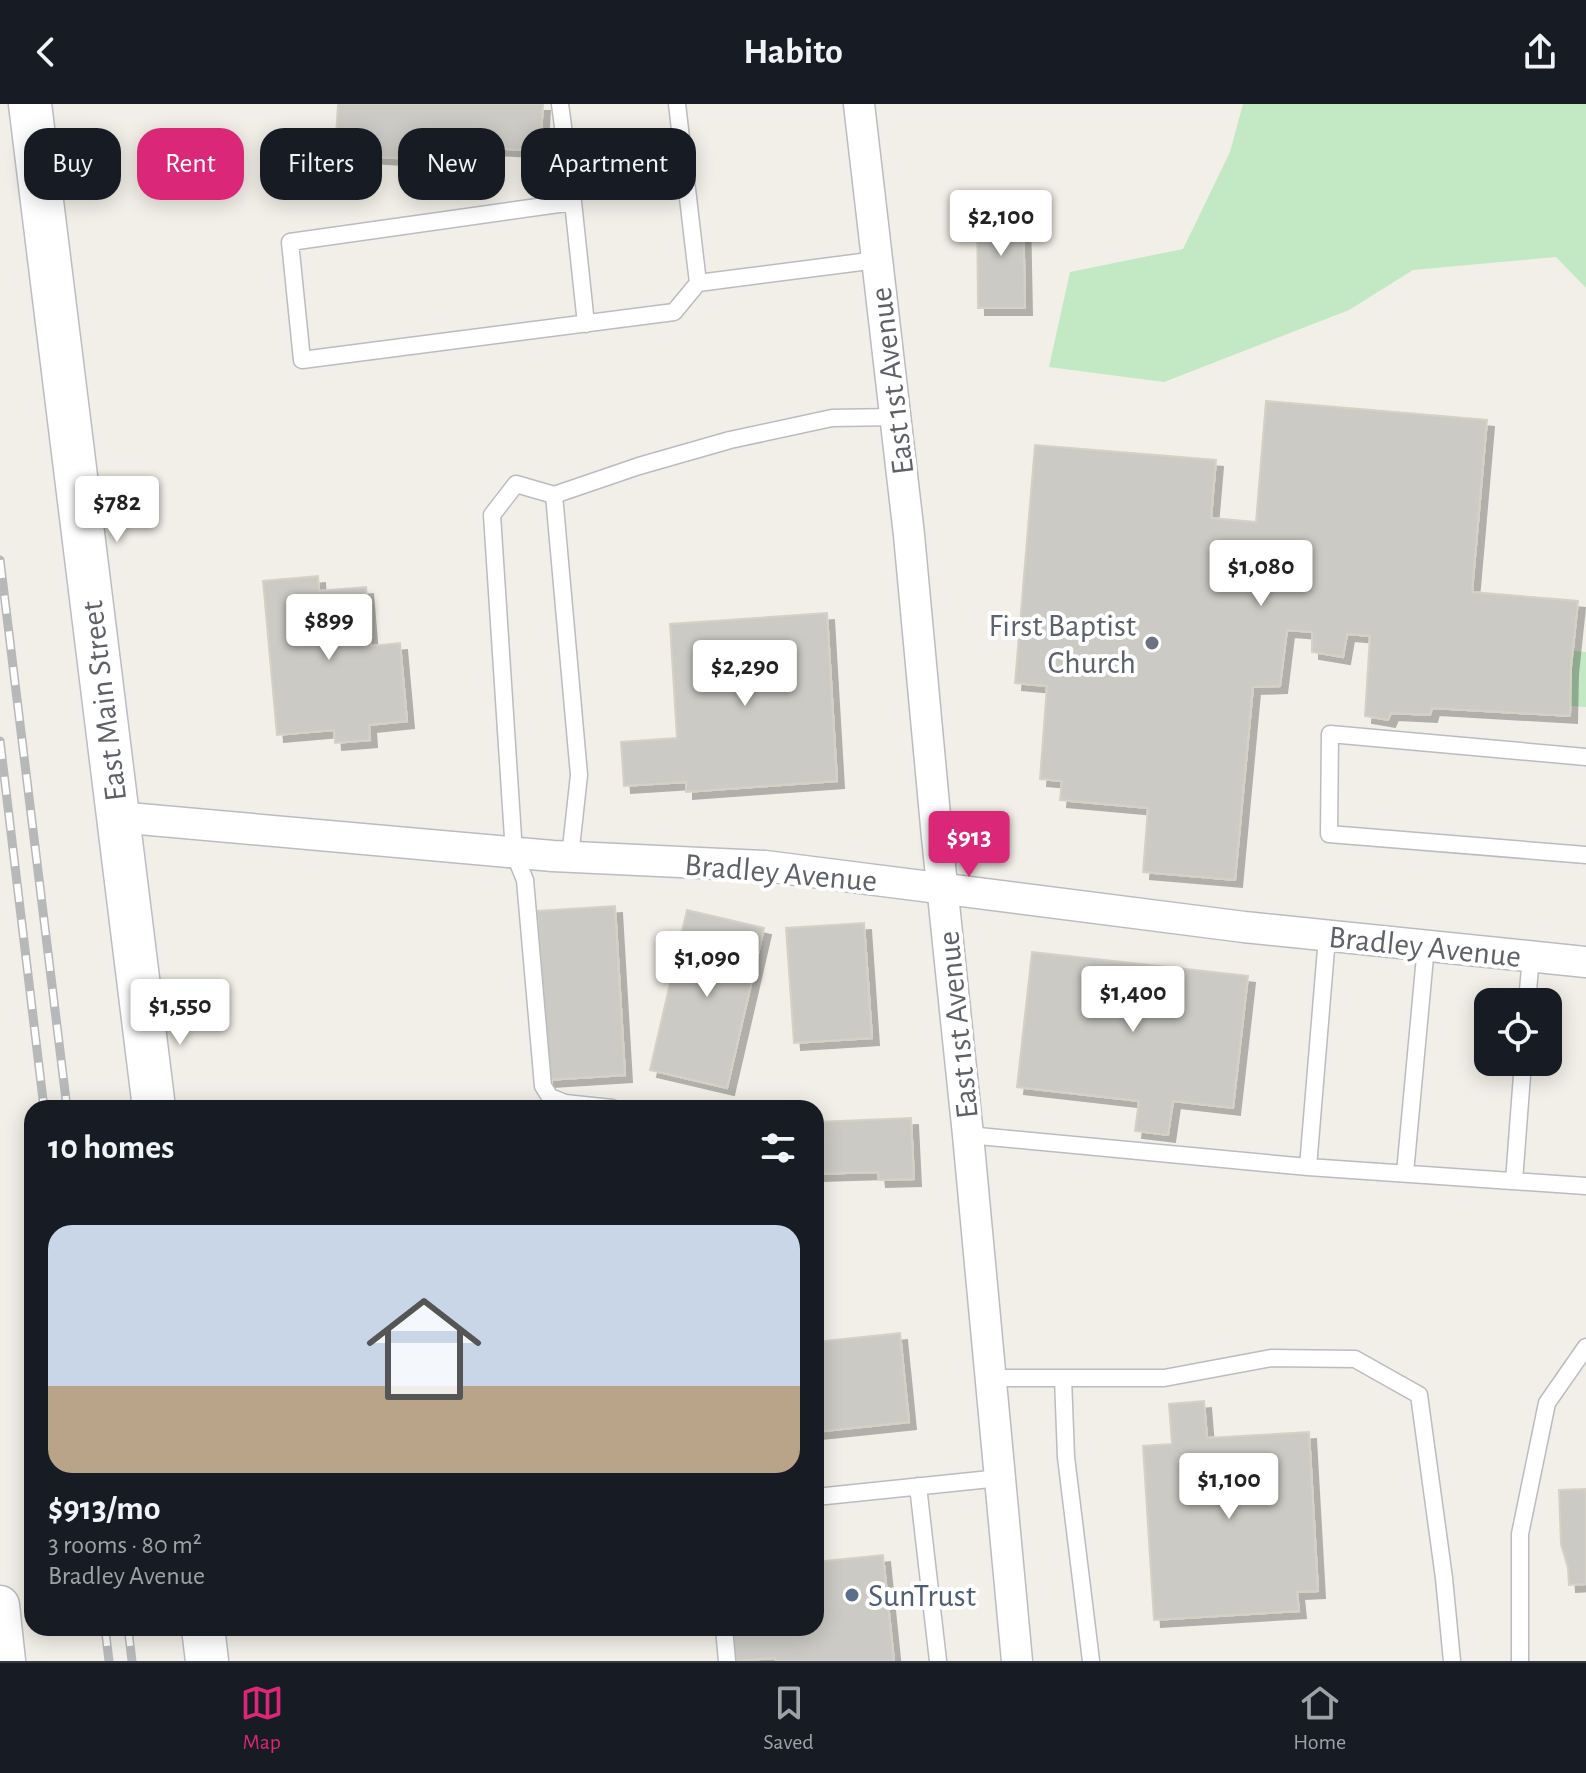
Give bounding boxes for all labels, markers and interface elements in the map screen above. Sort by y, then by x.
icon: back [24,30,68,74]
icon: share [1518,30,1562,74]
text: Habito [743,34,843,70]
chip: Buy [24,128,121,200]
chip: Rent [137,128,244,200]
chip: Filters [260,128,382,200]
chip: New [398,128,505,200]
chip: Apartment [521,128,696,200]
pin: $2,100 [936,190,1066,258]
text: $2,100 [968,203,1034,229]
street label: East 1st Avenue [865,285,919,476]
pin: $782 [70,476,164,544]
text: $782 [93,489,141,515]
pin: $1,080 [1196,540,1326,608]
text: $1,080 [1228,553,1294,579]
pin: $899 [282,594,376,662]
street label: East Main Street [76,599,132,803]
text: $899 [304,607,354,633]
place label: First Baptist Church [988,610,1136,679]
marker: First Baptist Church [1143,634,1161,652]
pin: $2,290 [680,640,810,708]
text: $2,290 [711,653,779,679]
pin: $913 [922,811,1016,879]
text: $913 [947,824,991,850]
street label: Bradley Avenue [683,849,878,897]
street label: Bradley Avenue [1327,921,1523,973]
street label: East 1st Avenue [932,929,984,1120]
pin: $1,090 [642,931,772,999]
text: $1,090 [674,944,740,970]
pin: $1,400 [1068,966,1198,1034]
pin: $1,550 [115,979,245,1047]
text: $1,400 [1099,979,1167,1005]
map controls [1474,988,1562,1076]
button: locate [1474,988,1562,1076]
text: $1,550 [148,992,212,1018]
icon: filters [756,1126,800,1170]
text: 10 homes [48,1131,174,1165]
icon: home [352,1277,496,1421]
pin: $1,100 [1164,1453,1294,1521]
text: $1,100 [1197,1466,1261,1492]
text: $913/mo [48,1492,161,1526]
text: 3 rooms · 80 m² [48,1532,202,1558]
text: Bradley Avenue [48,1563,205,1589]
place label: SunTrust [868,1580,976,1612]
marker: SunTrust [843,1586,861,1604]
tab: Map [240,1681,284,1755]
tab: Saved [763,1681,814,1755]
tab: Home [1293,1681,1346,1755]

